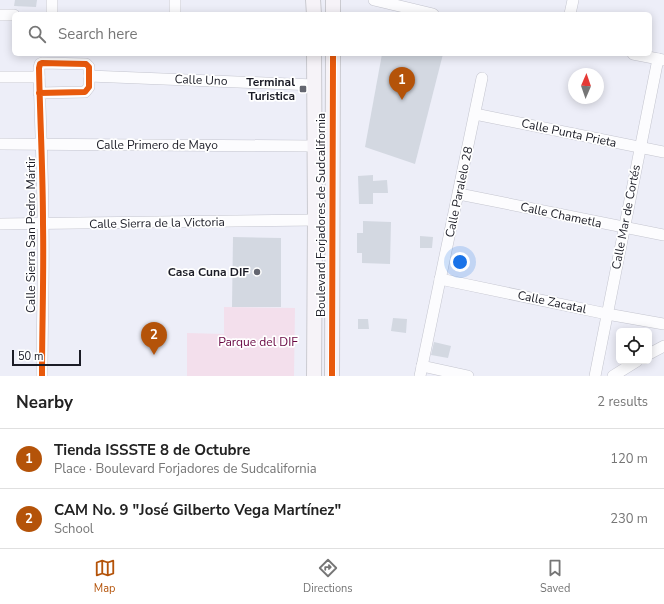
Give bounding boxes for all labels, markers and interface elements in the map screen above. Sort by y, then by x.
search box [12,12,652,56]
icon: search [26,23,48,45]
text: Search here [58,24,138,44]
pin: 1 [389,67,415,100]
north arrow [568,68,604,104]
street label: Calle Uno [174,71,228,89]
place label: Terminal Turistica [246,74,295,104]
marker: Terminal Turistica [298,84,308,94]
street label: Boulevard Forjadores de Sudcalifornia [313,113,329,317]
street label: Calle Punta Prieta [520,115,618,151]
street label: Calle Primero de Mayo [96,137,218,153]
street label: Calle Paralelo 28 [442,145,476,239]
street label: Calle Sierra San Pedro Mártir [23,156,39,313]
street label: Calle Mar de Cortés [608,163,644,271]
street label: Calle Chametla [519,199,603,231]
street label: Calle Sierra de la Victoria [89,214,225,232]
your location [450,252,470,272]
place label: Casa Cuna DIF [168,264,249,280]
marker: Casa Cuna DIF [252,267,262,277]
street label: Calle Zacatal [516,287,588,317]
pin: 2 [141,322,167,355]
map controls [616,328,652,364]
button: locate [616,328,652,364]
park label: Parque del DIF [218,334,298,350]
scale bar [12,348,81,367]
text: 50 m [18,349,43,364]
text: Nearby [16,391,73,414]
text: 2 results [597,393,648,411]
text: Tienda ISSSTE 8 de Octubre [54,440,250,460]
text: 1 [25,450,33,468]
text: 120 m [610,450,648,468]
text: Place · Boulevard Forjadores de Sudcalifornia [54,460,317,478]
text: CAM No. 9 "José Gilberto Vega Martínez" [54,500,341,520]
text: 2 [25,510,33,528]
text: 230 m [610,510,648,528]
text: School [54,520,94,538]
tab: Map [94,557,116,596]
tab: Directions [303,557,353,596]
tab: Saved [540,557,570,596]

